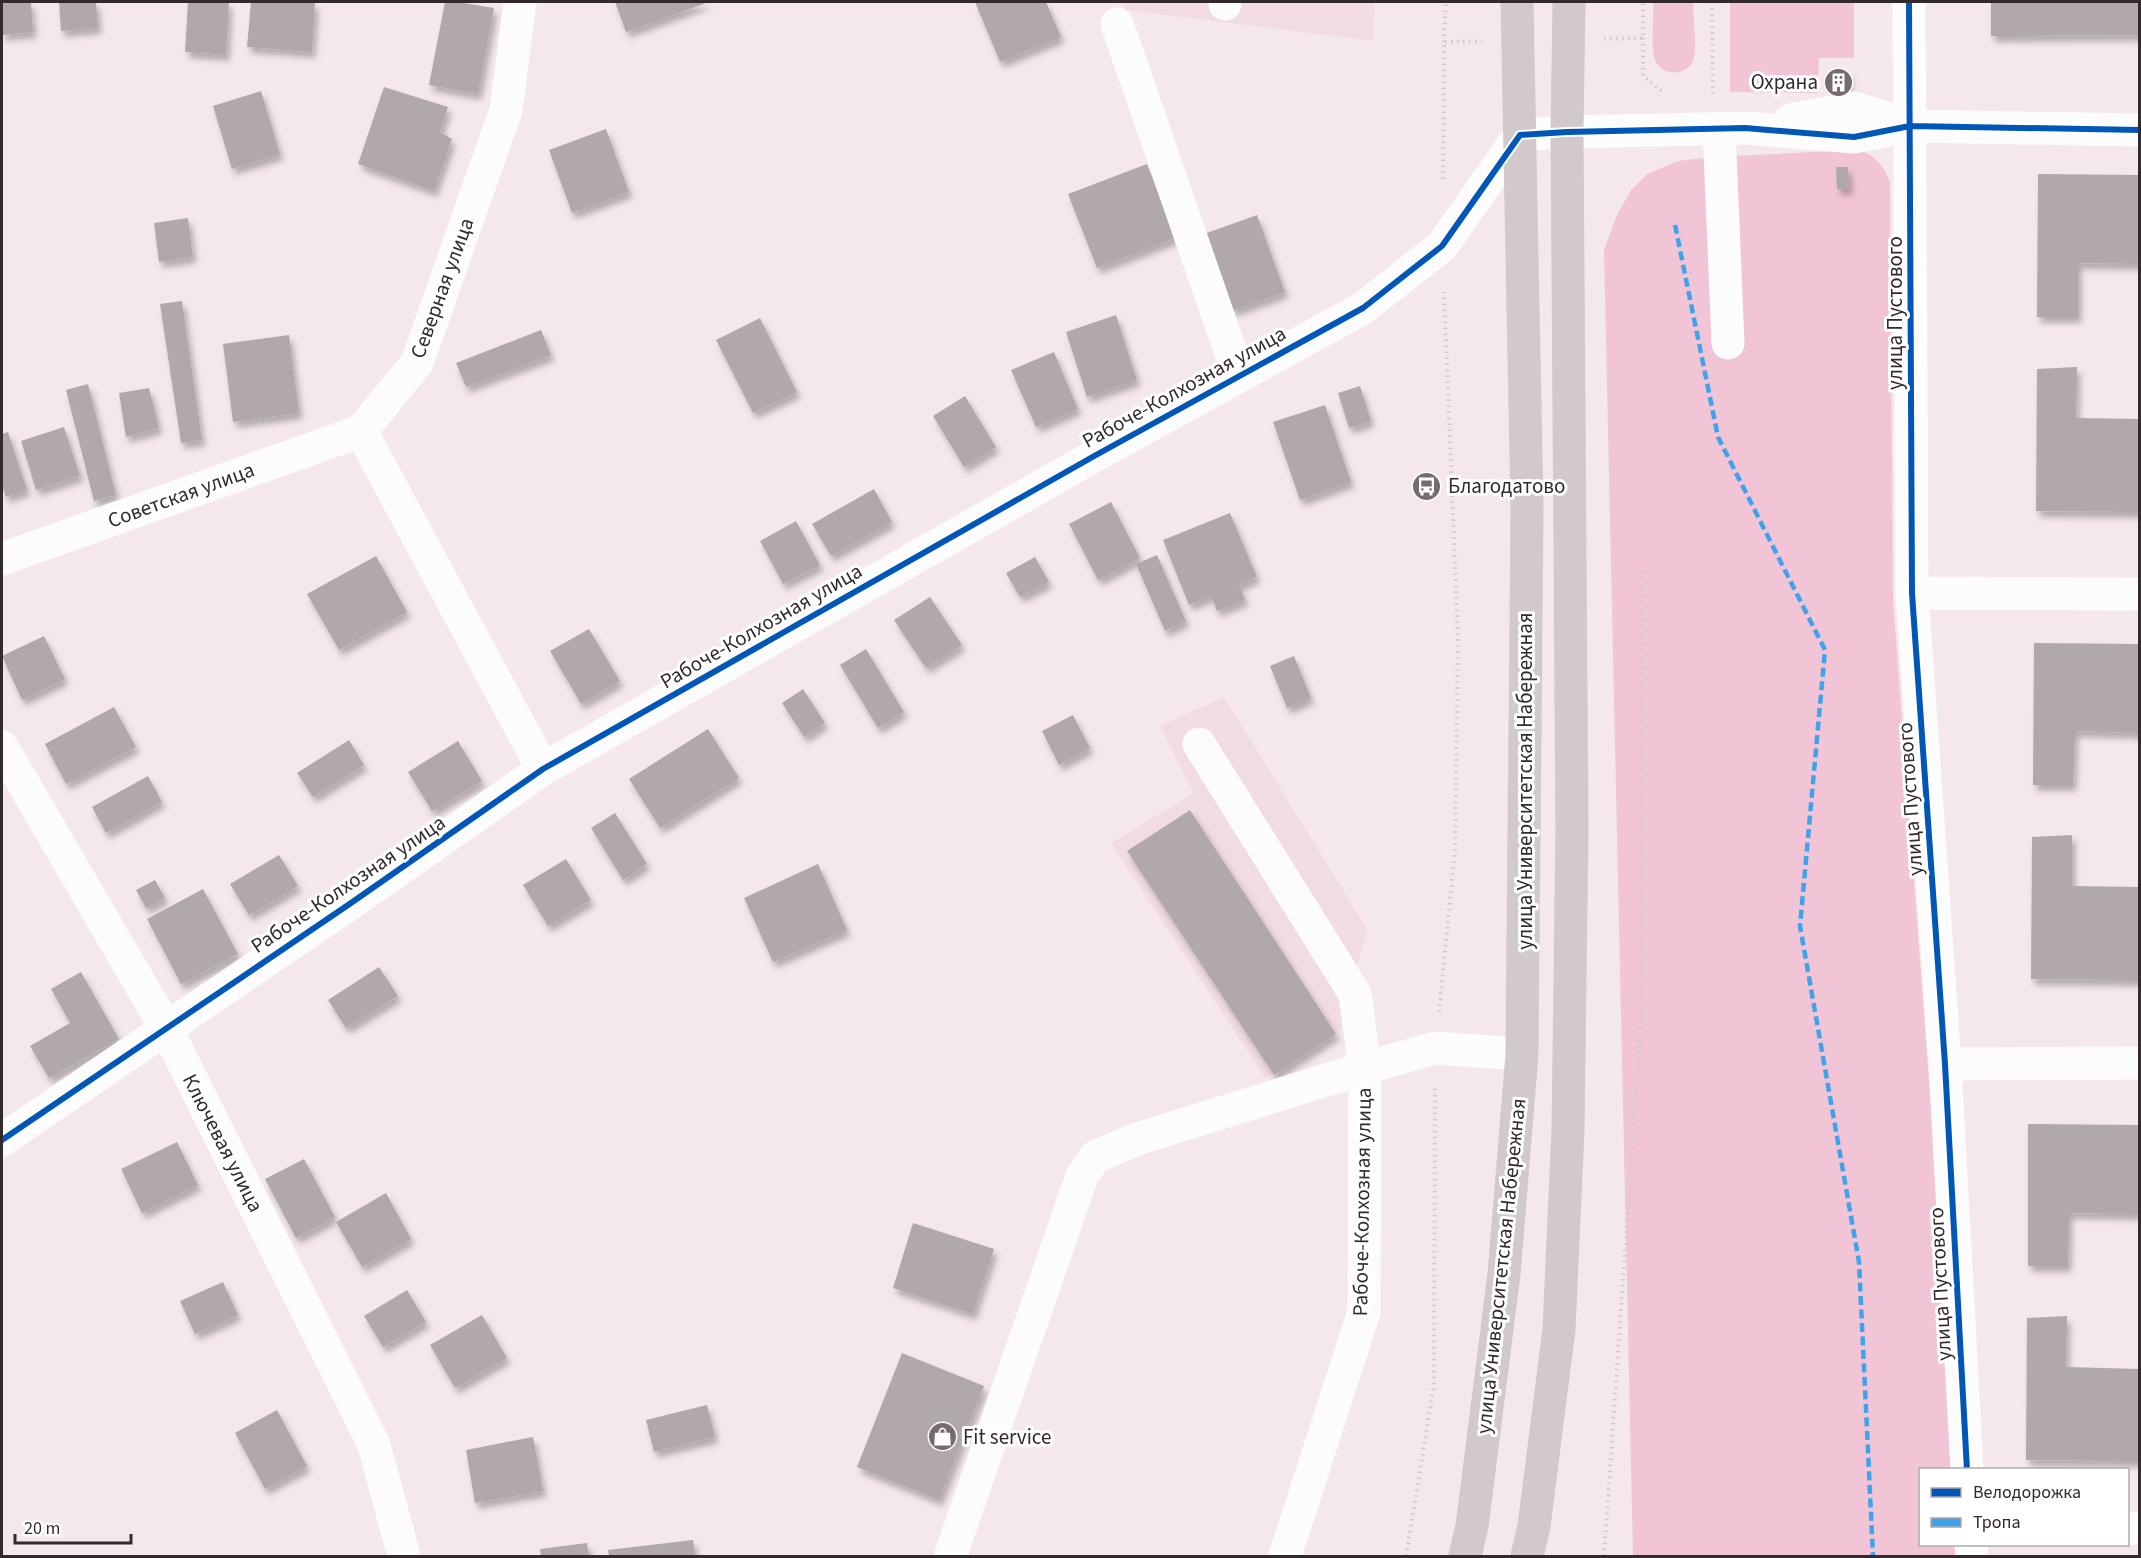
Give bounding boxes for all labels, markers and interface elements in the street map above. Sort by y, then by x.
building icon: Охрана [1823,66,1855,98]
place label: Охрана [1751,67,1818,97]
street label: Северная улица [403,214,481,362]
street label: улица Пустового [1880,236,1910,390]
street label: Рабоче-Колхозная улица [1077,318,1291,456]
street label: Советская улица [103,455,259,535]
bus stop icon: Благодатово [1411,470,1443,502]
place label: Благодатово [1448,471,1565,501]
street label: Рабоче-Колхозная улица [654,556,868,696]
street label: улица Университетская Набережная [1510,612,1540,950]
street label: улица Пустового [1890,721,1930,877]
street label: Рабоче-Колхозная улица [245,808,451,960]
street label: Ключевая улица [175,1069,271,1217]
street label: Рабоче-Колхозная улица [1345,1087,1379,1317]
street label: улица Университетская Набережная [1468,1097,1534,1435]
street label: улица Пустового [1921,1206,1959,1362]
shop icon: Fit service [926,1421,958,1453]
place label: Fit service [963,1422,1051,1452]
legend [1919,1468,2129,1546]
text: Велодорожка [1973,1480,2081,1505]
scale bar [15,1507,130,1545]
text: Тропа [1973,1510,2021,1535]
text: 20 m [24,1516,60,1541]

